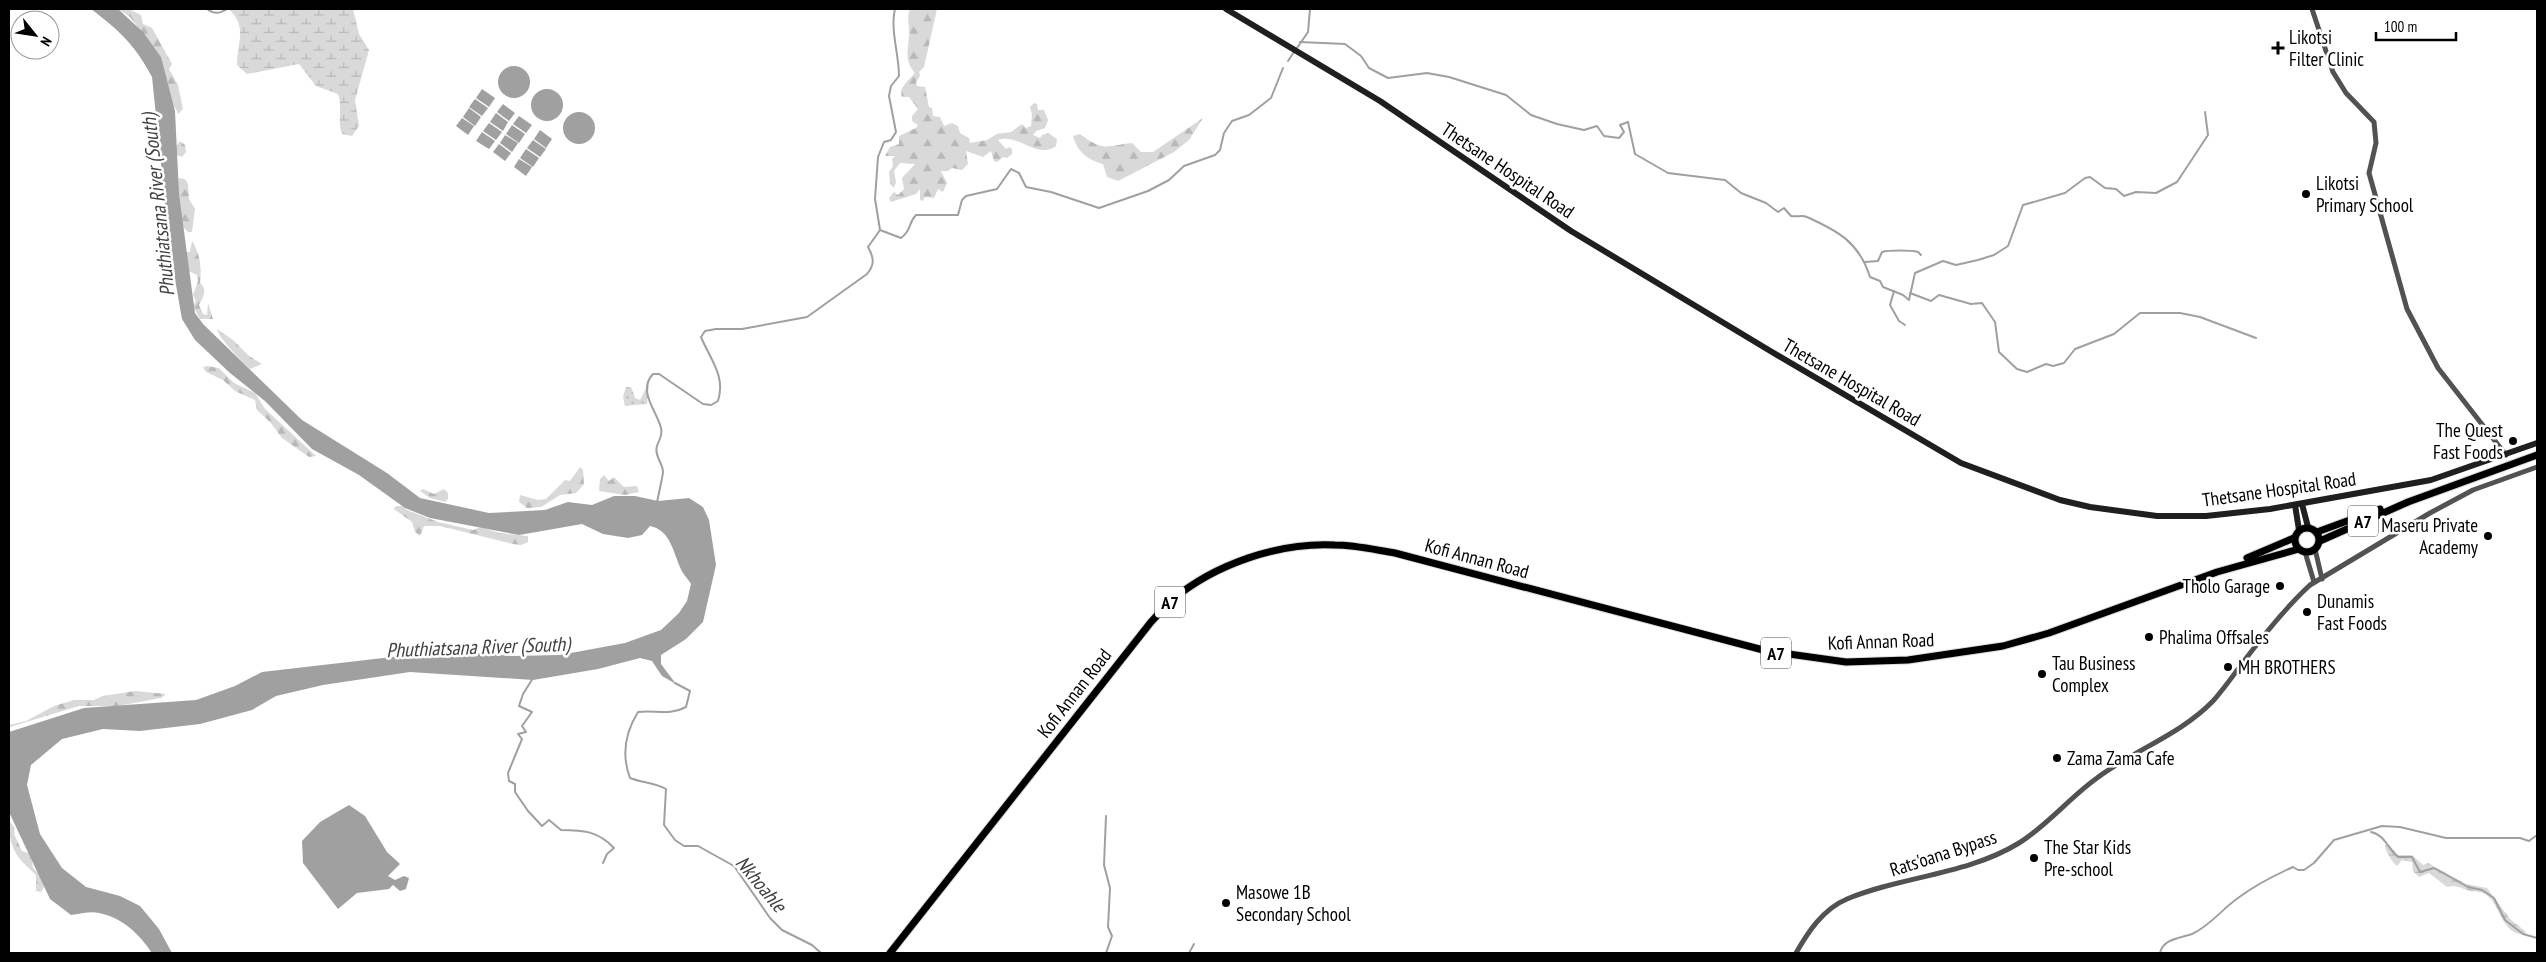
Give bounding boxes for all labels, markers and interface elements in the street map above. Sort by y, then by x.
north arrow [10,10,60,60]
scale bar [2376,10,2456,42]
text: 100 m [2384,17,2417,36]
place label: Likotsi Filter Clinic [2289,25,2364,71]
text: N [37,34,56,49]
marker: Likotsi Filter Clinic [2271,41,2285,55]
water label: Phuthiatsana River (South) [135,110,181,298]
street label: Thetsane Hospital Road [1437,117,1579,223]
place label: Likotsi Primary School [2316,171,2414,217]
marker: Likotsi Primary School [2300,188,2312,200]
street label: Thetsane Hospital Road [1779,333,1925,431]
place label: The Quest Fast Foods [2433,418,2504,464]
marker: The Quest Fast Foods [2507,435,2519,447]
street label: Thetsane Hospital Road [2201,466,2357,512]
road number: A7 [2348,506,2378,536]
place label: Maseru Private Academy [2381,513,2479,559]
marker: Maseru Private Academy [2482,530,2494,542]
street label: Kofi Annan Road [1422,533,1532,583]
place label: Tholo Garage [2182,574,2270,598]
marker: Tholo Garage [2274,580,2286,592]
road number: A7 [1155,586,1185,618]
place label: Dunamis Fast Foods [2317,589,2387,635]
marker: Dunamis Fast Foods [2301,606,2313,618]
place label: Phalima Offsales [2159,625,2269,649]
street label: Kofi Annan Road [1827,627,1935,655]
water label: Phuthiatsana River (South) [386,631,573,663]
marker: Phalima Offsales [2143,631,2155,643]
road number: A7 [1761,638,1791,668]
street label: Kofi Annan Road [1032,644,1116,742]
place label: Tau Business Complex [2052,651,2136,697]
place label: MH BROTHERS [2238,655,2336,679]
marker: MH BROTHERS [2222,661,2234,673]
marker: Tau Business Complex [2036,668,2048,680]
place label: Zama Zama Cafe [2067,746,2175,770]
marker: Zama Zama Cafe [2051,752,2063,764]
street label: Rats'oana Bypass [1887,824,1999,882]
place label: The Star Kids Pre-school [2044,835,2131,881]
water label: Nkhoahle [730,850,793,919]
marker: The Star Kids Pre-school [2028,852,2040,864]
place label: Masowe 1B Secondary School [1236,880,1351,926]
marker: Masowe 1B Secondary School [1220,897,1232,909]

